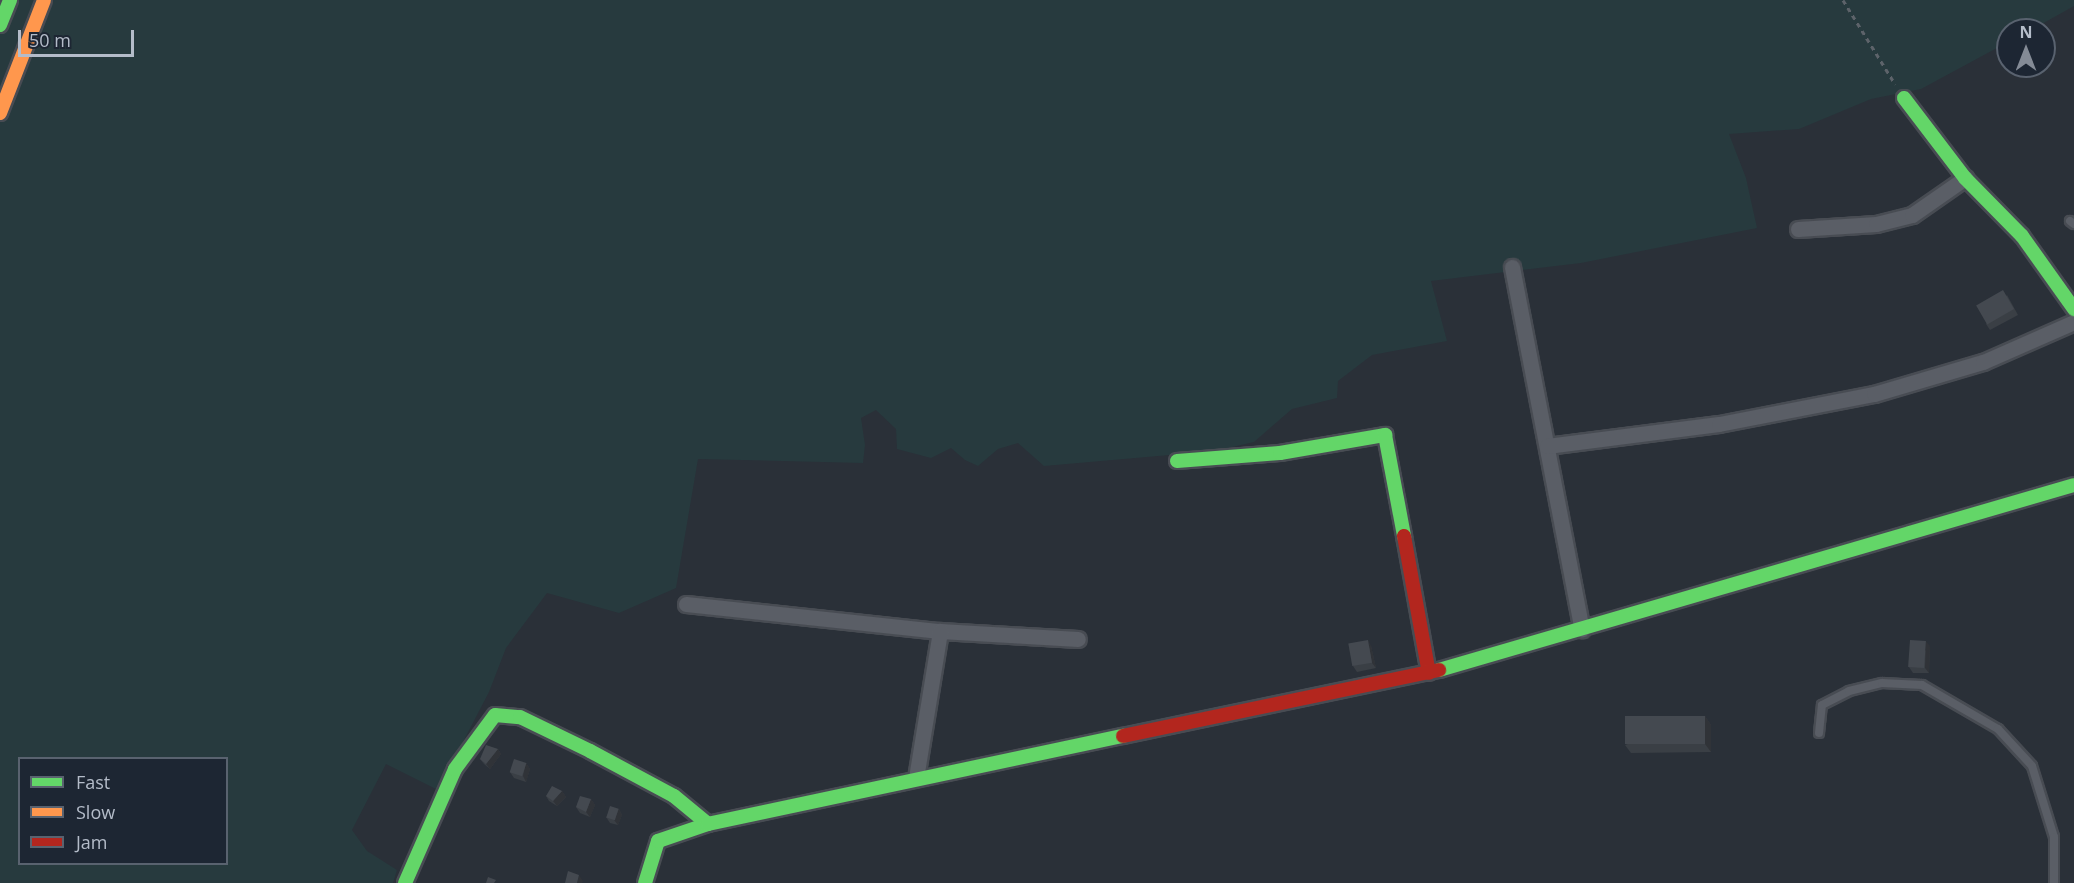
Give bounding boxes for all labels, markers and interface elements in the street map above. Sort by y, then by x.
scale bar [21,18,136,56]
north arrow [1996,18,2056,78]
text: N [2019,21,2033,43]
text: 50 m [29,28,71,52]
legend [18,757,228,865]
text: Fast [76,770,110,794]
text: Slow [76,800,115,824]
text: Jam [76,830,108,854]

